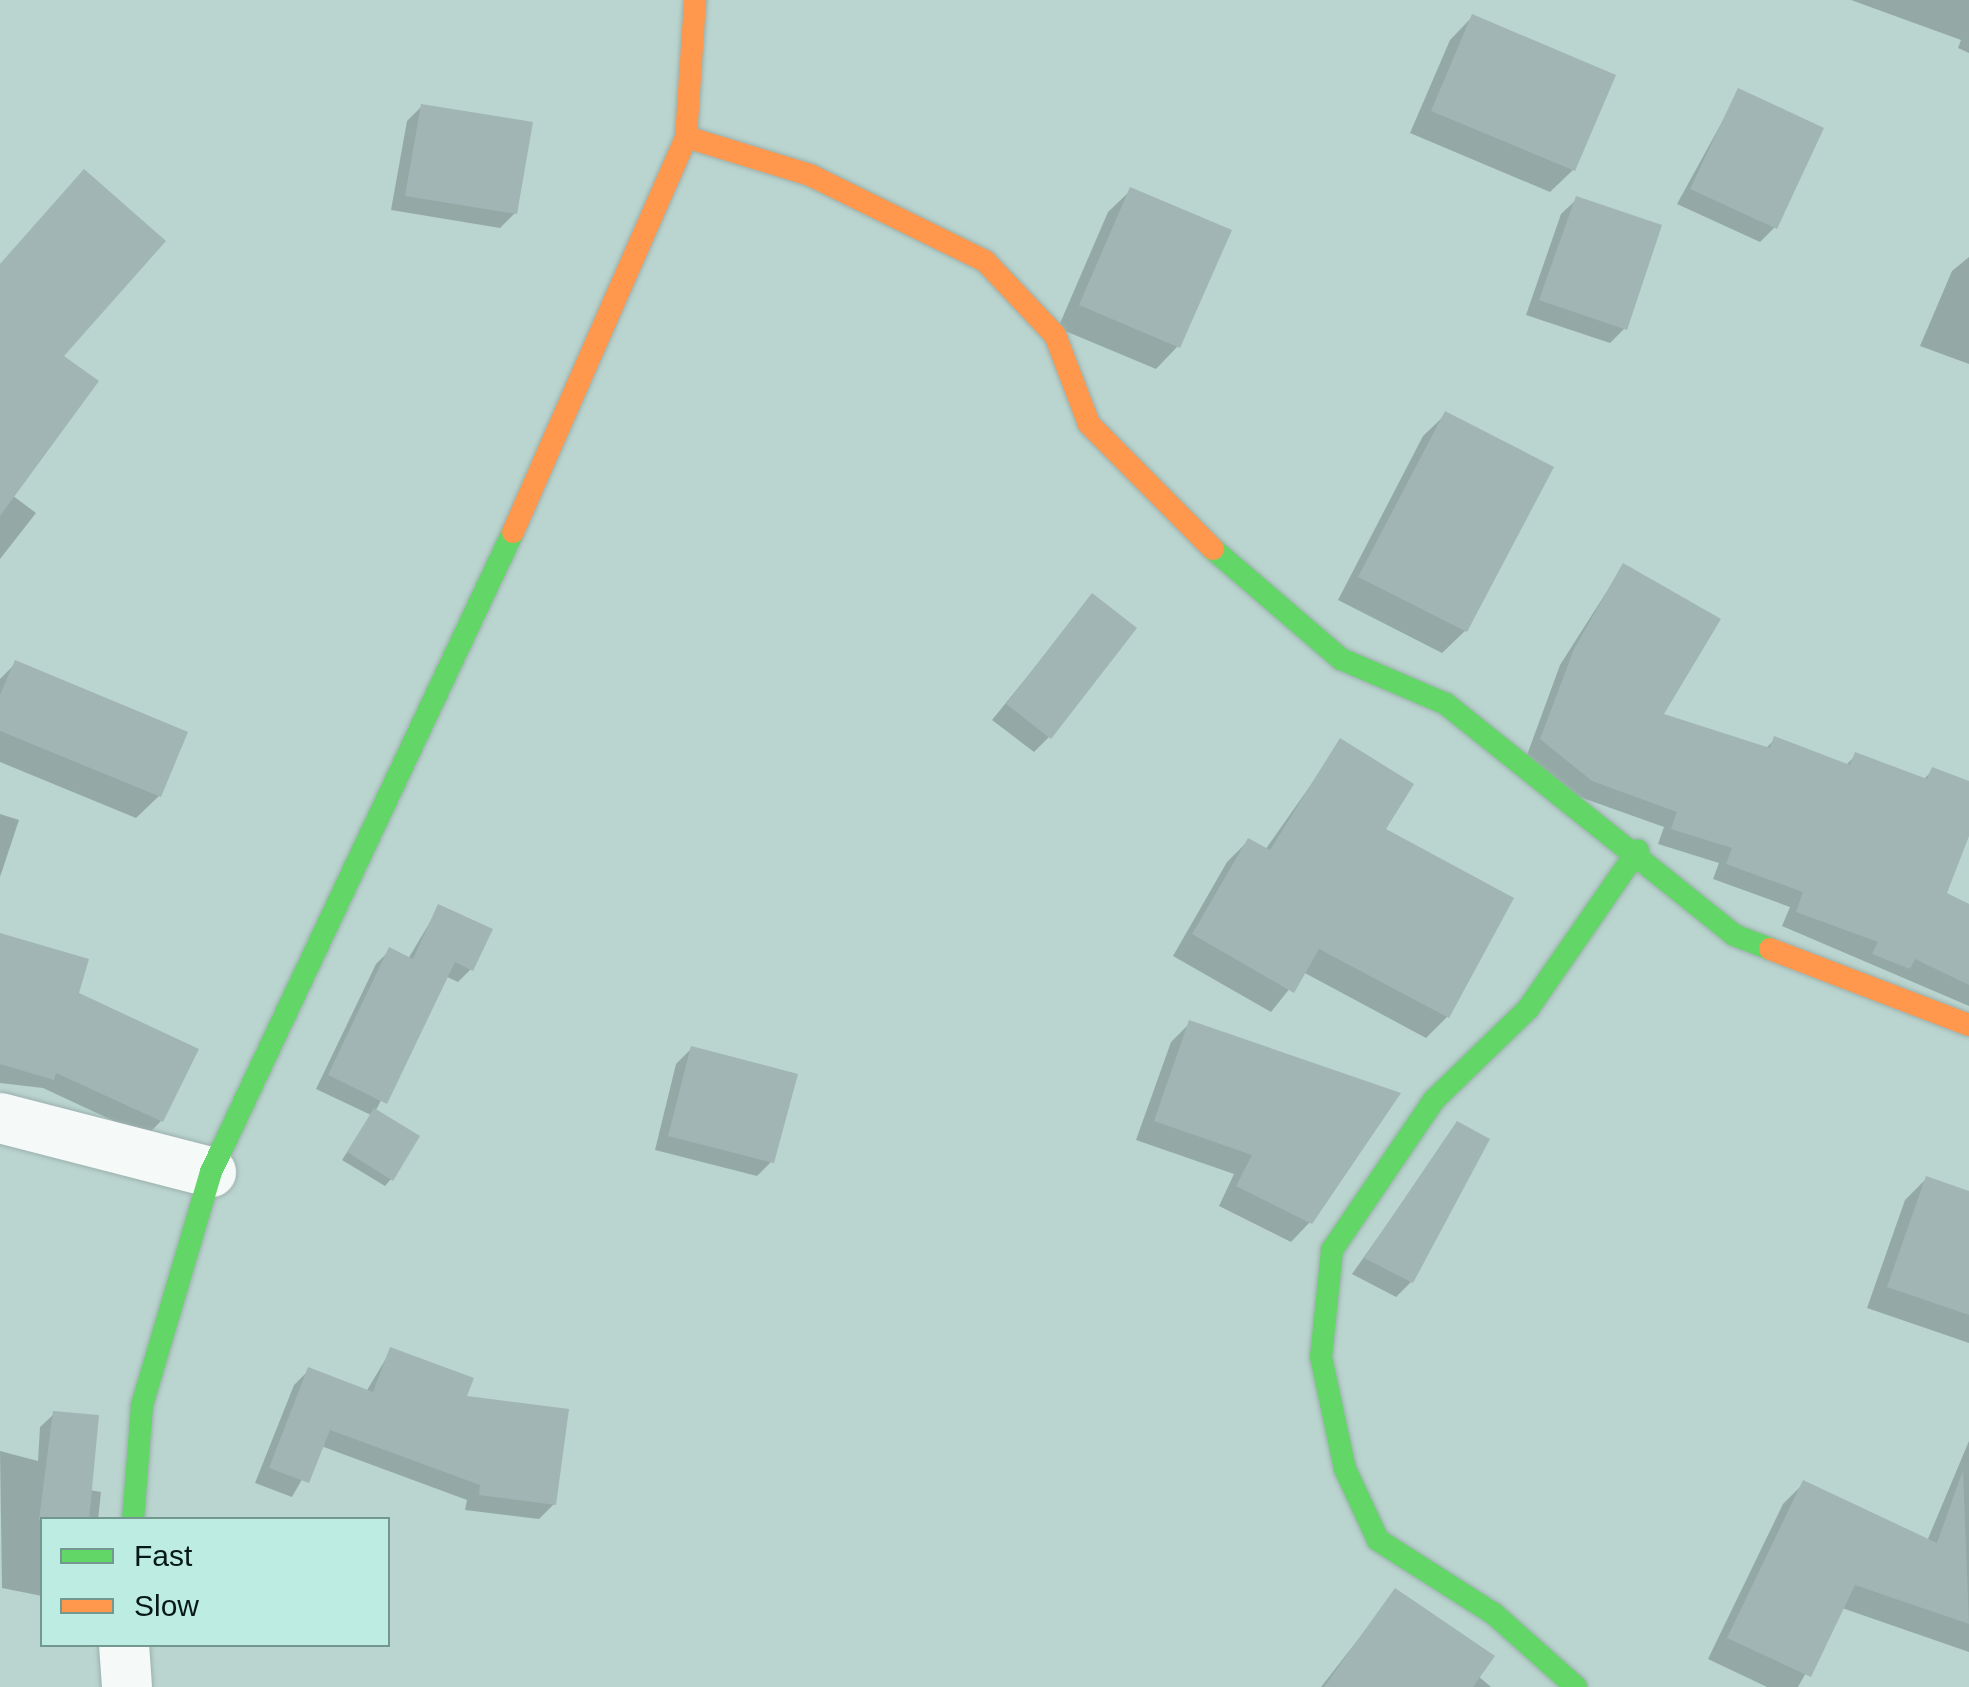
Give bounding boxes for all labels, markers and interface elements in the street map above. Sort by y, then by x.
legend [40,1517,390,1647]
text: Fast [134,1539,192,1572]
text: Slow [134,1589,199,1622]

